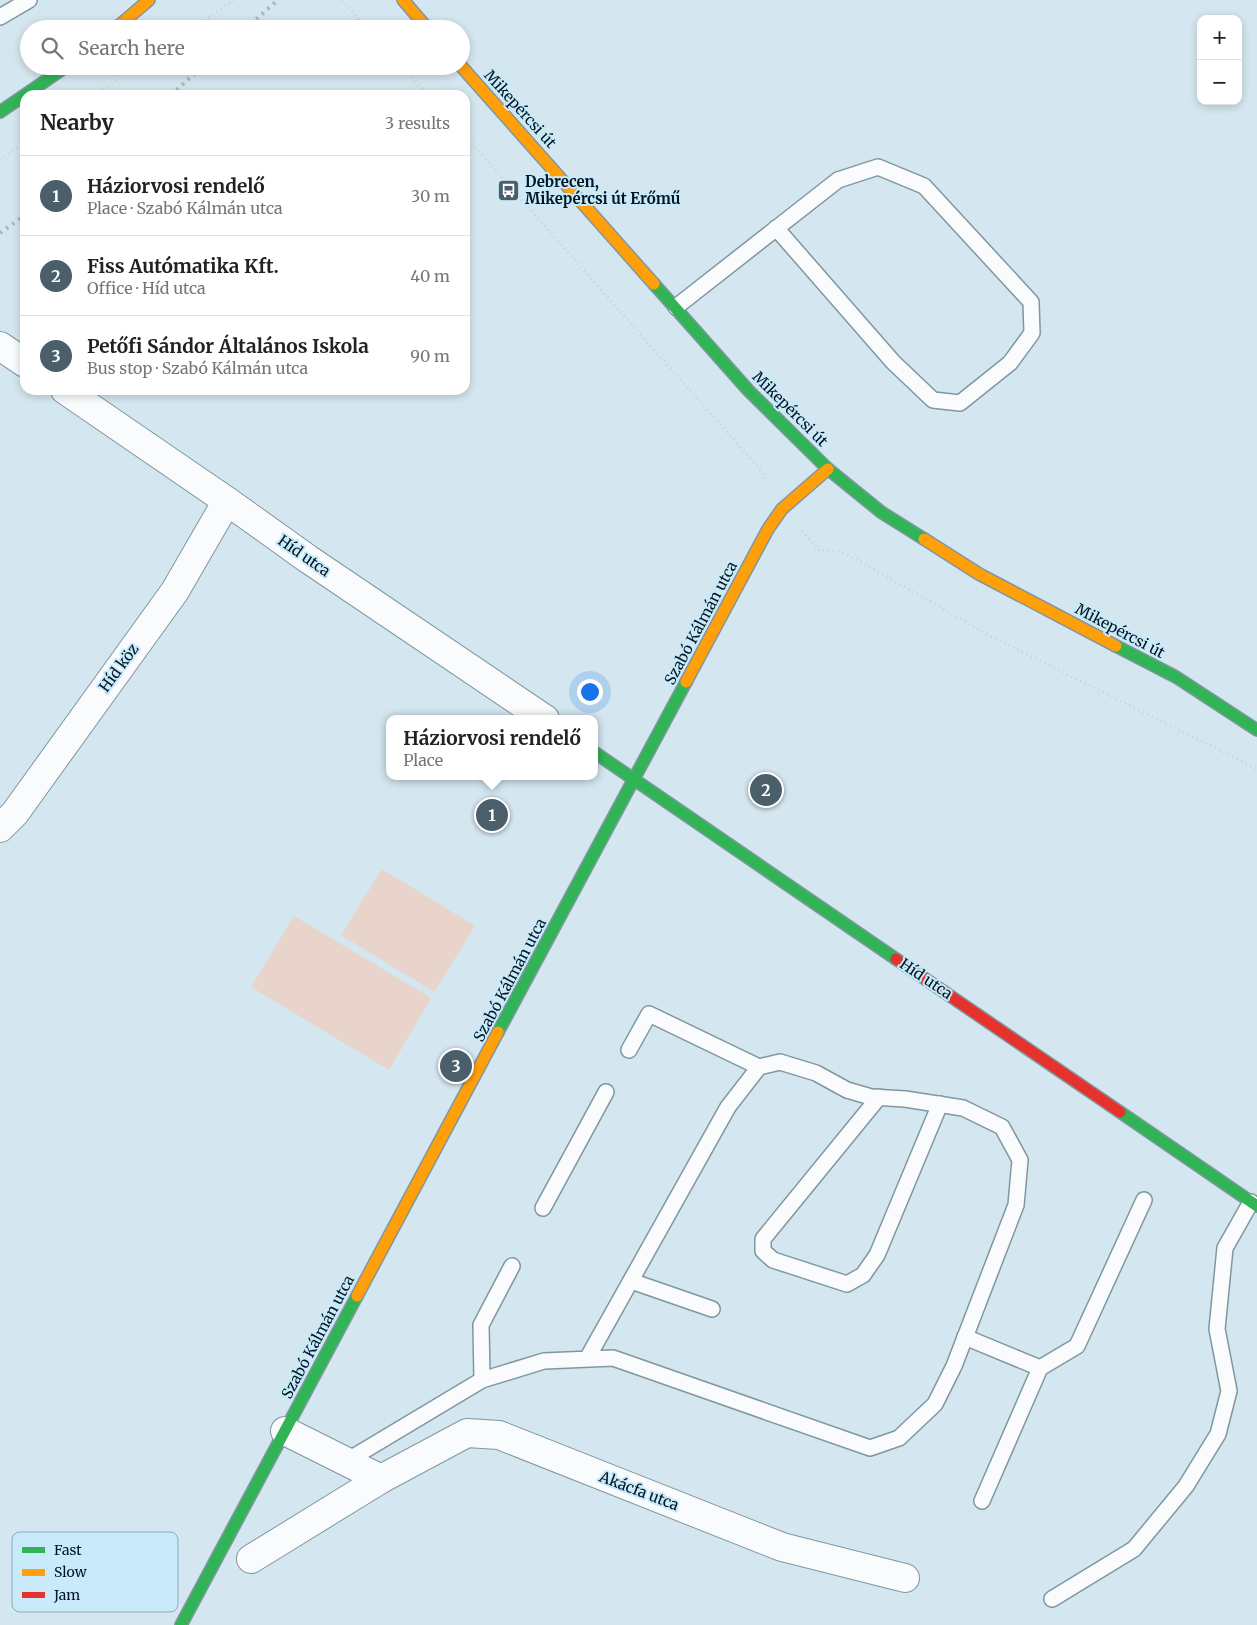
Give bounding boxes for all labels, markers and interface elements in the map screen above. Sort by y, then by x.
map controls [1197,15,1242,105]
button: + [1197,15,1242,60]
search box [20,20,470,75]
icon: search [38,34,66,62]
text: Search here [78,36,185,60]
button: − [1197,60,1242,105]
street label: Mikepércsi út [480,66,561,152]
text: Nearby [40,109,114,136]
text: 3 results [385,113,450,133]
place label: Debrecen, Mikepércsi út Erőmű [525,172,681,208]
text: Háziorvosi rendelő [87,174,265,198]
bus stop icon: Debrecen, Mikepércsi út Erőmű [497,179,521,203]
text: 1 [52,186,60,206]
text: 30 m [411,186,450,206]
text: Place · Szabó Kálmán utca [87,198,283,218]
text: Fiss Autómatika Kft. [87,254,279,278]
text: 2 [51,266,61,286]
text: 40 m [410,266,450,286]
text: Office · Híd utca [87,278,206,298]
text: Petőfi Sándor Általános Iskola [87,334,369,358]
text: 3 [51,346,61,366]
text: 90 m [410,346,450,366]
text: Bus stop · Szabó Kálmán utca [87,358,308,378]
street label: Mikepércsi út [749,367,832,450]
street label: Híd utca [274,531,334,580]
street label: Szabó Kálmán utca [660,558,741,688]
street label: Mikepércsi út [1072,599,1168,662]
street label: Híd köz [95,640,143,696]
your location [577,679,603,705]
popup [386,715,598,780]
text: Háziorvosi rendelő [403,726,581,750]
text: Place [403,750,443,770]
pin: 2 [750,771,782,809]
pin: 1 [476,796,508,834]
street label: Szabó Kálmán utca [469,915,550,1045]
street label: Híd utca [896,954,956,1003]
pin: 3 [440,1047,472,1085]
street label: Szabó Kálmán utca [277,1272,358,1402]
street label: Akácfa utca [596,1466,682,1514]
legend [12,1532,178,1612]
text: Fast [54,1541,82,1559]
text: Slow [54,1563,87,1581]
text: Jam [53,1586,80,1604]

